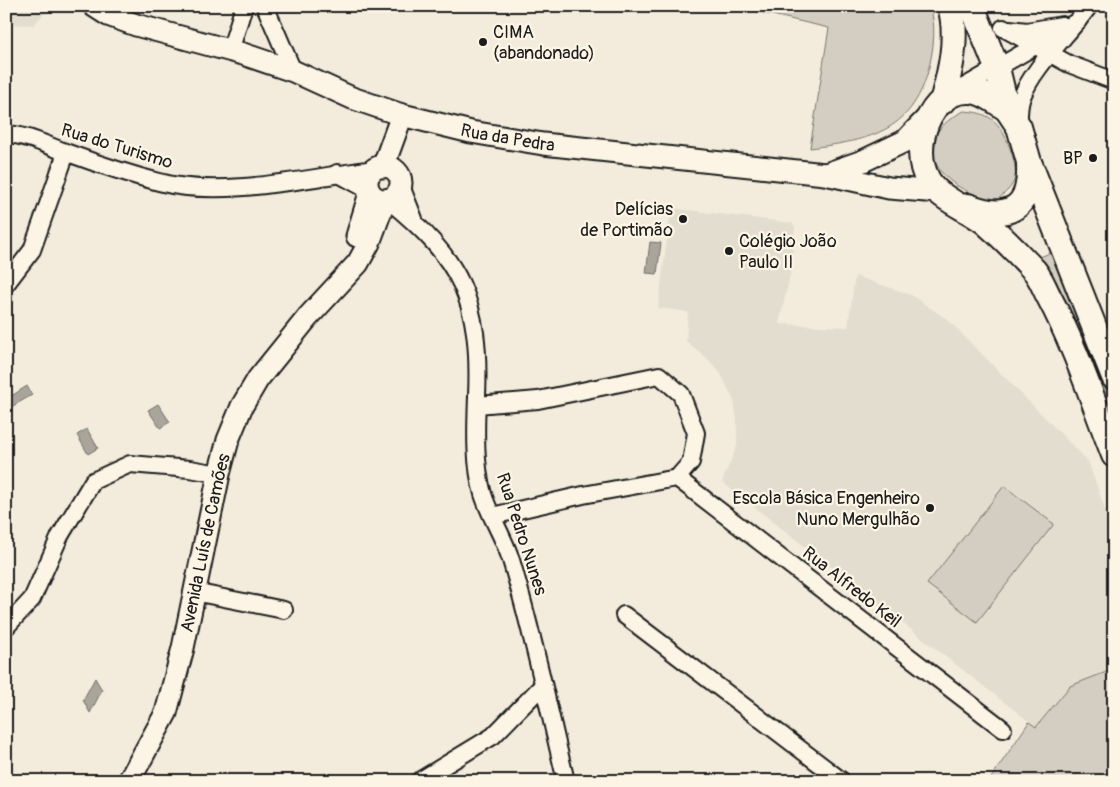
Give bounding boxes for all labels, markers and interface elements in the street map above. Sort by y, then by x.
place label: CIMA (abandonado) [493,21,595,65]
marker: CIMA (abandonado) [477,36,489,48]
street label: Rua do Turismo [58,119,176,174]
street label: Rua da Pedra [458,119,556,157]
place label: BP [1063,147,1083,170]
marker: BP [1087,152,1099,164]
place label: Delícias de Portimão [580,198,673,242]
marker: Delícias de Portimão [677,213,689,225]
place label: Colégio João Paulo II [739,230,837,274]
marker: Colégio João Paulo II [723,245,735,257]
street label: Avenida Luís de Camões [176,451,236,634]
street label: Rua Pedro Nunes [491,470,552,598]
place label: Escola Básica Engenheiro Nuno Mergulhão [732,487,920,531]
marker: Escola Básica Engenheiro Nuno Mergulhão [924,502,936,514]
street label: Rua Alfredo Keil [798,542,906,633]

